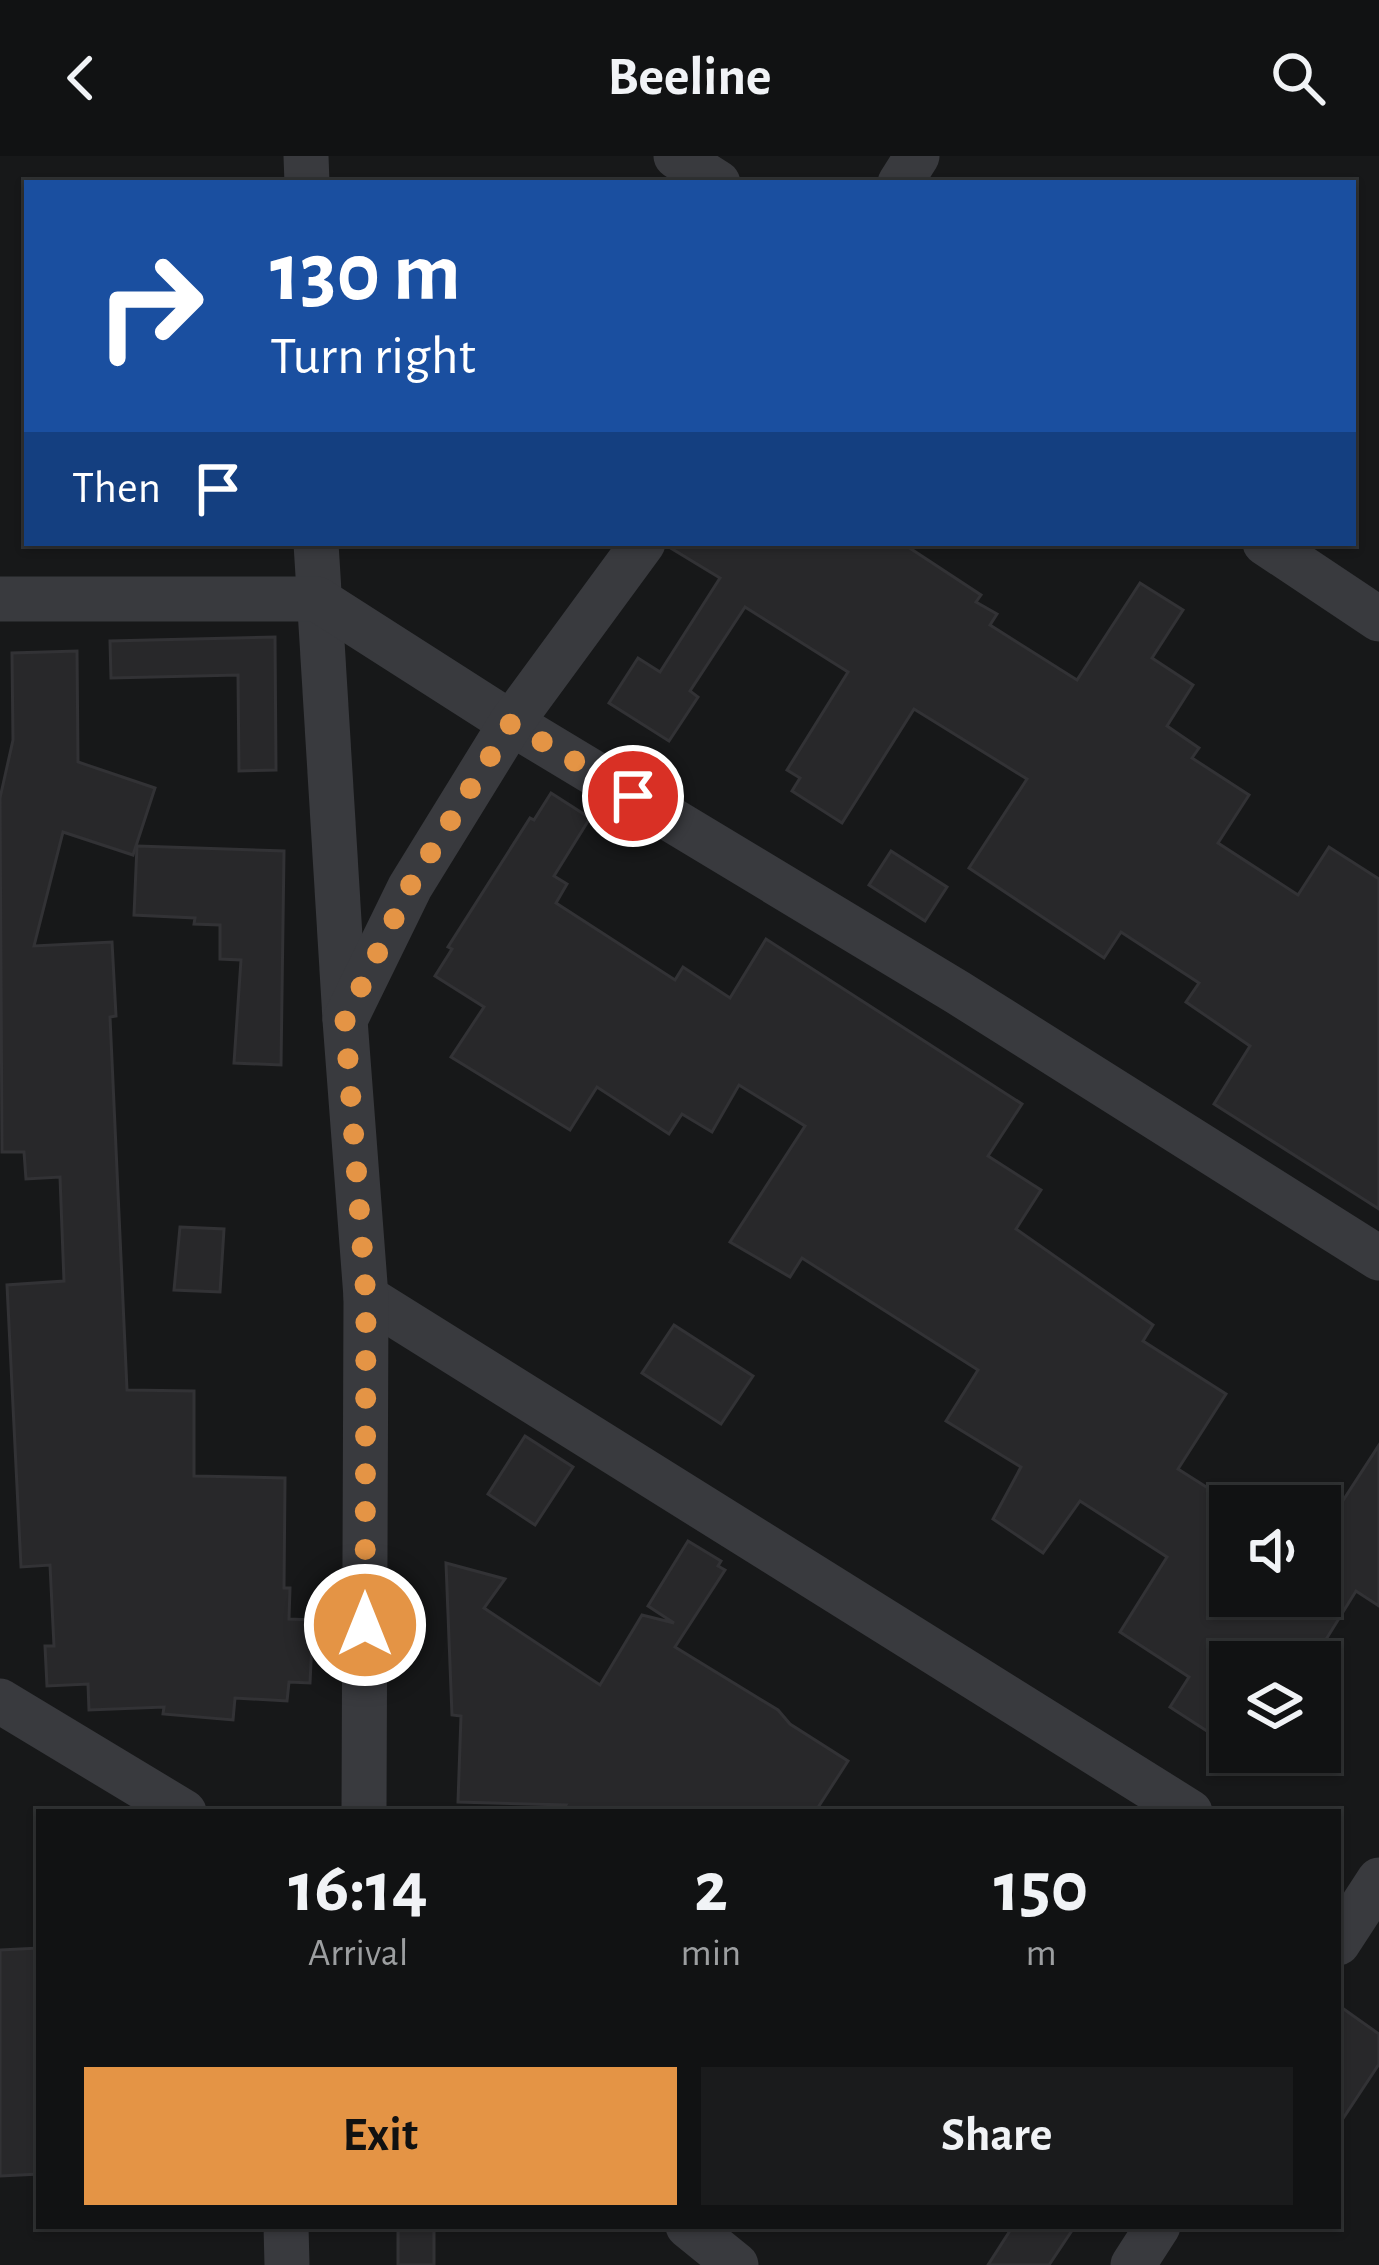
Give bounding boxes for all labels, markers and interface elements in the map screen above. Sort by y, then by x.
icon: back [48,45,114,111]
icon: search [1265,45,1331,111]
text: Beeline [607,51,772,105]
icon: right [72,228,228,384]
text: 130 m [270,232,461,316]
text: Turn right [270,330,476,384]
icon: arrive [185,456,251,522]
text: Then [72,466,161,511]
pin [582,745,684,847]
icon: arrive [600,763,666,829]
map controls [1209,1485,1341,1773]
button: sound [1209,1485,1341,1617]
position arrow [302,1562,428,1688]
button: layers [1209,1641,1341,1773]
text: 16:14 [289,1852,428,1924]
text: 2 [694,1852,728,1924]
text: 150 [994,1852,1088,1924]
text: Arrival [308,1934,408,1973]
text: min [680,1934,741,1973]
text: m [1026,1934,1057,1973]
button: Exit [84,2067,677,2205]
button: Share [701,2067,1293,2205]

